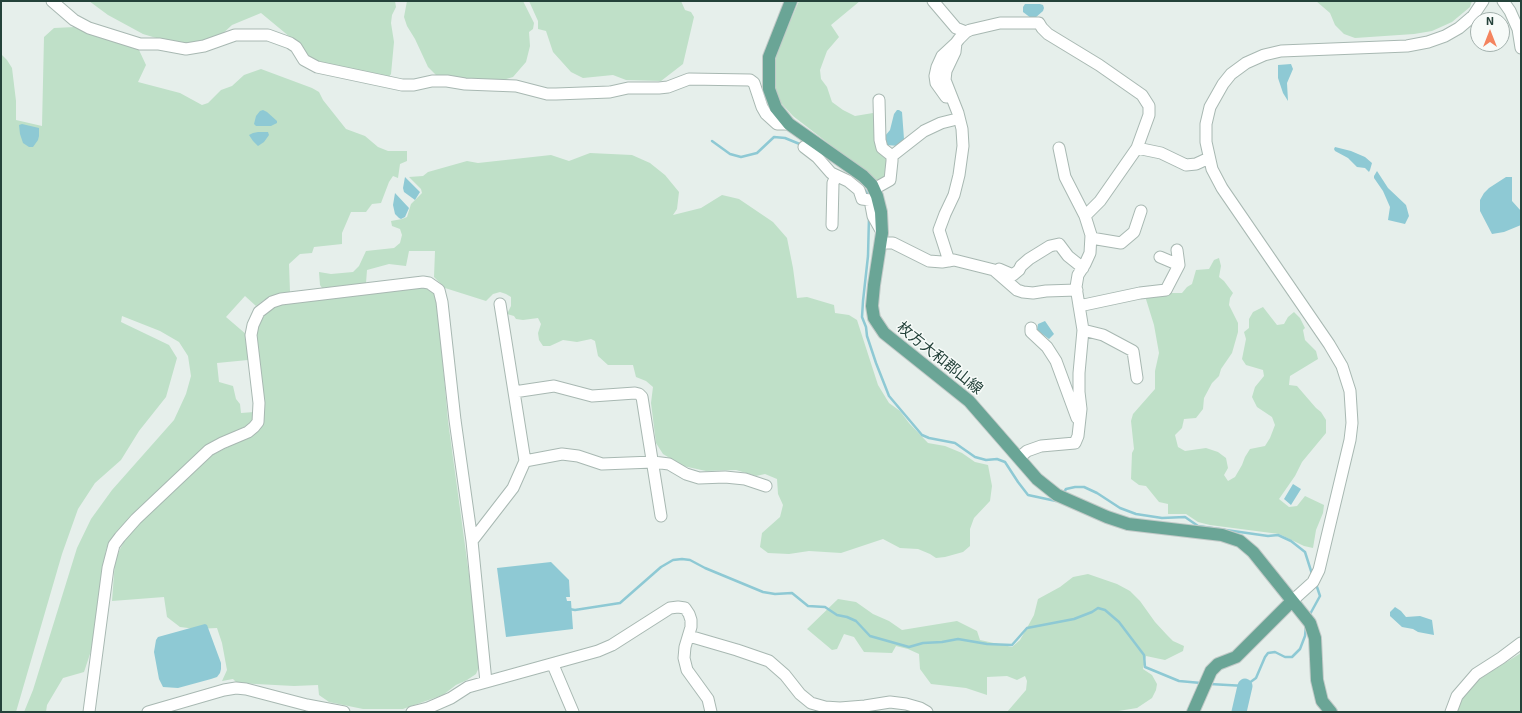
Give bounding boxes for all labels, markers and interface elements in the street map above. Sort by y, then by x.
north arrow [1470,12,1510,52]
text: N [1486,14,1494,27]
street label: 枚方大和郡山線 [894,318,986,398]

